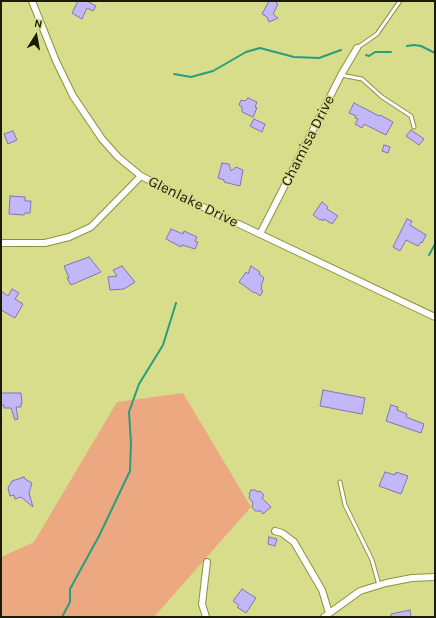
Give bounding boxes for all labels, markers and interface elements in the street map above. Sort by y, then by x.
north arrow [16,16,56,56]
text: N [33,17,43,31]
street label: Chamisa Drive [277,92,339,190]
street label: Glenlake Drive [145,172,241,232]

